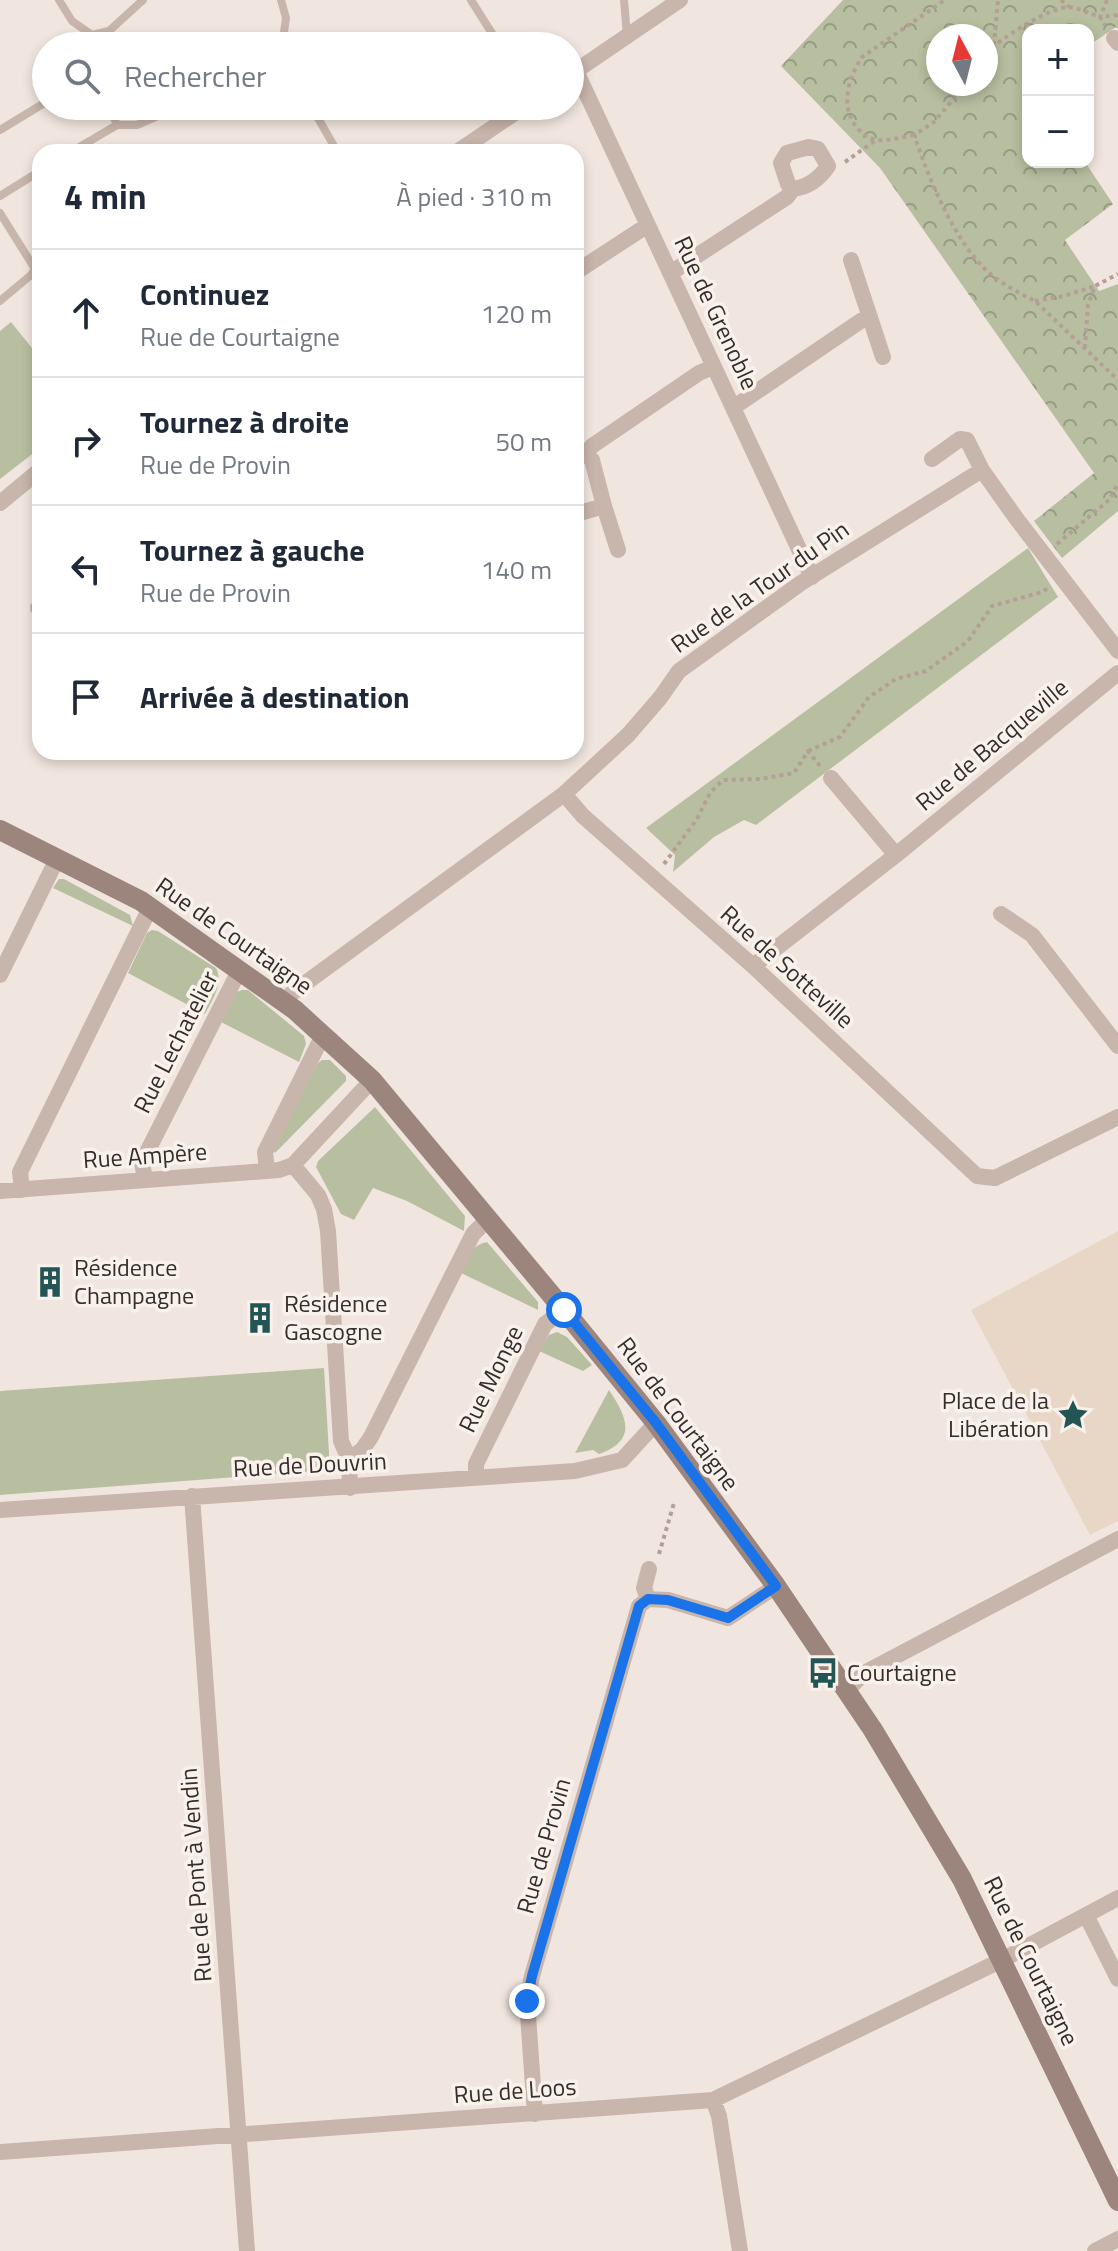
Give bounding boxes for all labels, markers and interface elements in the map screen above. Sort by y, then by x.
north arrow [926,24,998,96]
map controls [1022,24,1094,168]
button: + [1022,24,1094,96]
search box [32,32,584,120]
text: Rechercher [124,53,267,99]
icon: search [60,54,104,98]
button: − [1022,96,1094,168]
text: 4 min [64,170,147,222]
text: À pied · 310 m [396,177,552,216]
street label: Rue de Grenoble [666,230,768,395]
text: Continuez [140,271,269,317]
icon: ahead [64,291,108,335]
text: 120 m [481,294,552,333]
text: Rue de Courtaigne [140,317,340,356]
text: Tournez à droite [140,399,349,445]
icon: right [64,419,108,463]
text: 50 m [495,422,552,461]
text: Rue de Provin [140,445,291,484]
street label: Rue de la Tour du Pin [663,511,856,661]
text: Tournez à gauche [140,527,365,573]
icon: left [64,547,108,591]
text: 140 m [481,550,552,589]
text: Rue de Provin [140,573,291,612]
street label: Rue de Bacqueville [907,670,1075,819]
text: Arrivée à destination [140,674,410,720]
icon: arrive [64,675,108,719]
street label: Rue de Courtaigne [149,868,320,1003]
street label: Rue de Sotteville [713,896,863,1036]
street label: Rue Lechatelier [124,964,226,1119]
street label: Rue Ampère [82,1133,208,1177]
place label: Résidence Champagne [74,1249,194,1313]
building icon: Résidence Champagne [33,1265,67,1299]
place label: Résidence Gascogne [284,1285,387,1349]
route start [546,1292,582,1328]
building icon: Résidence Gascogne [243,1301,277,1335]
street label: Rue Monge [449,1319,531,1438]
street label: Rue de Courtaigne [609,1329,749,1498]
place label: Place de la Libération [942,1382,1049,1446]
place icon: Place de la Libération [1056,1398,1090,1432]
street label: Rue de Douvrin [232,1442,388,1486]
place label: Courtaigne [847,1654,957,1690]
bus stop icon: Courtaigne [806,1656,840,1690]
street label: Rue de Pont à Vendin [170,1767,220,1983]
street label: Rue de Provin [507,1774,580,1918]
street label: Rue de Courtaigne [975,1870,1089,2051]
route end [509,1983,545,2019]
street label: Rue de Loos [452,2068,577,2112]

